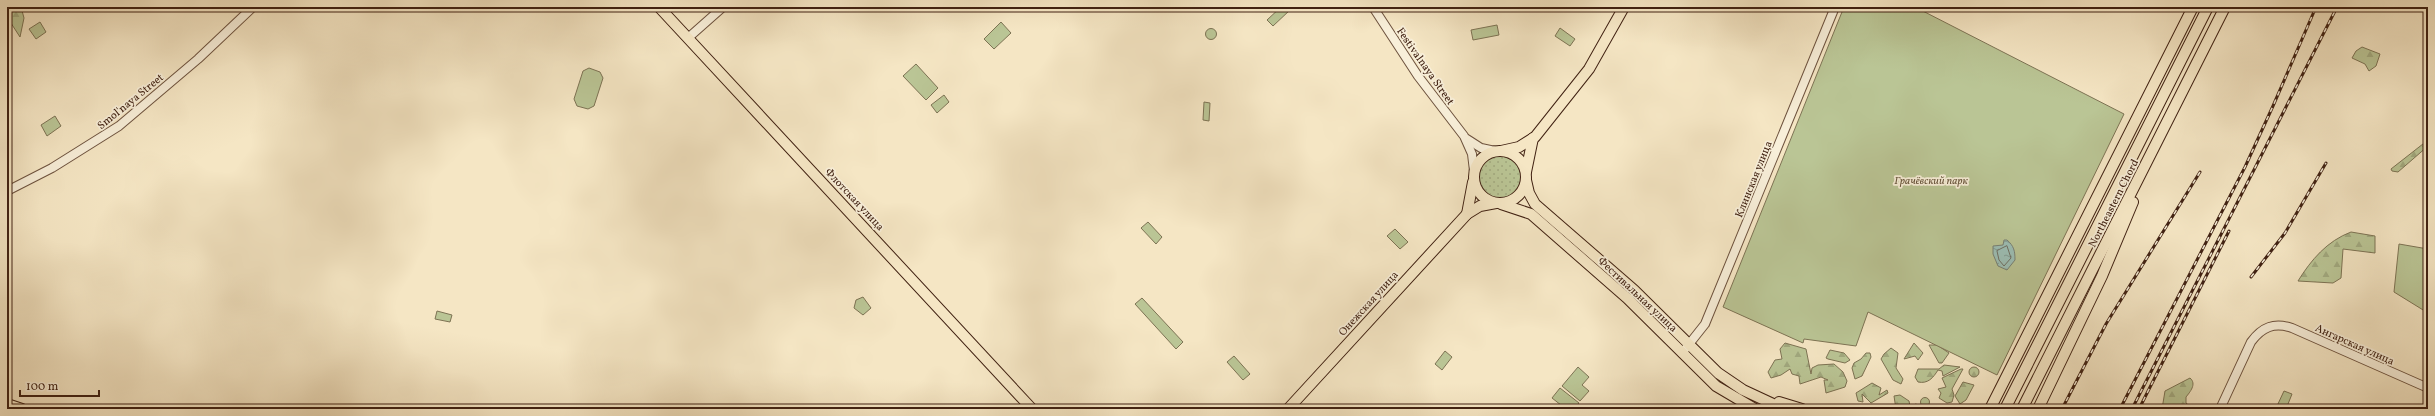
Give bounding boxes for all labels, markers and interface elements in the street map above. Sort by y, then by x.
street label: Festivalnaya Street [1392,25,1457,109]
street label: Smol'naya Street [95,71,167,134]
street label: Клинская улица [1732,139,1777,220]
street label: Northeastern Chord [2086,157,2143,250]
street label: Флотская улица [821,165,887,235]
park label: Грачёвский парк [1894,174,1969,189]
street label: Фестивальная улица [1594,254,1681,336]
street label: Онежская улица [1336,268,1403,340]
street label: Ангарская улица [2312,321,2397,370]
scale bar [20,372,99,398]
text: 100 m [26,379,59,395]

